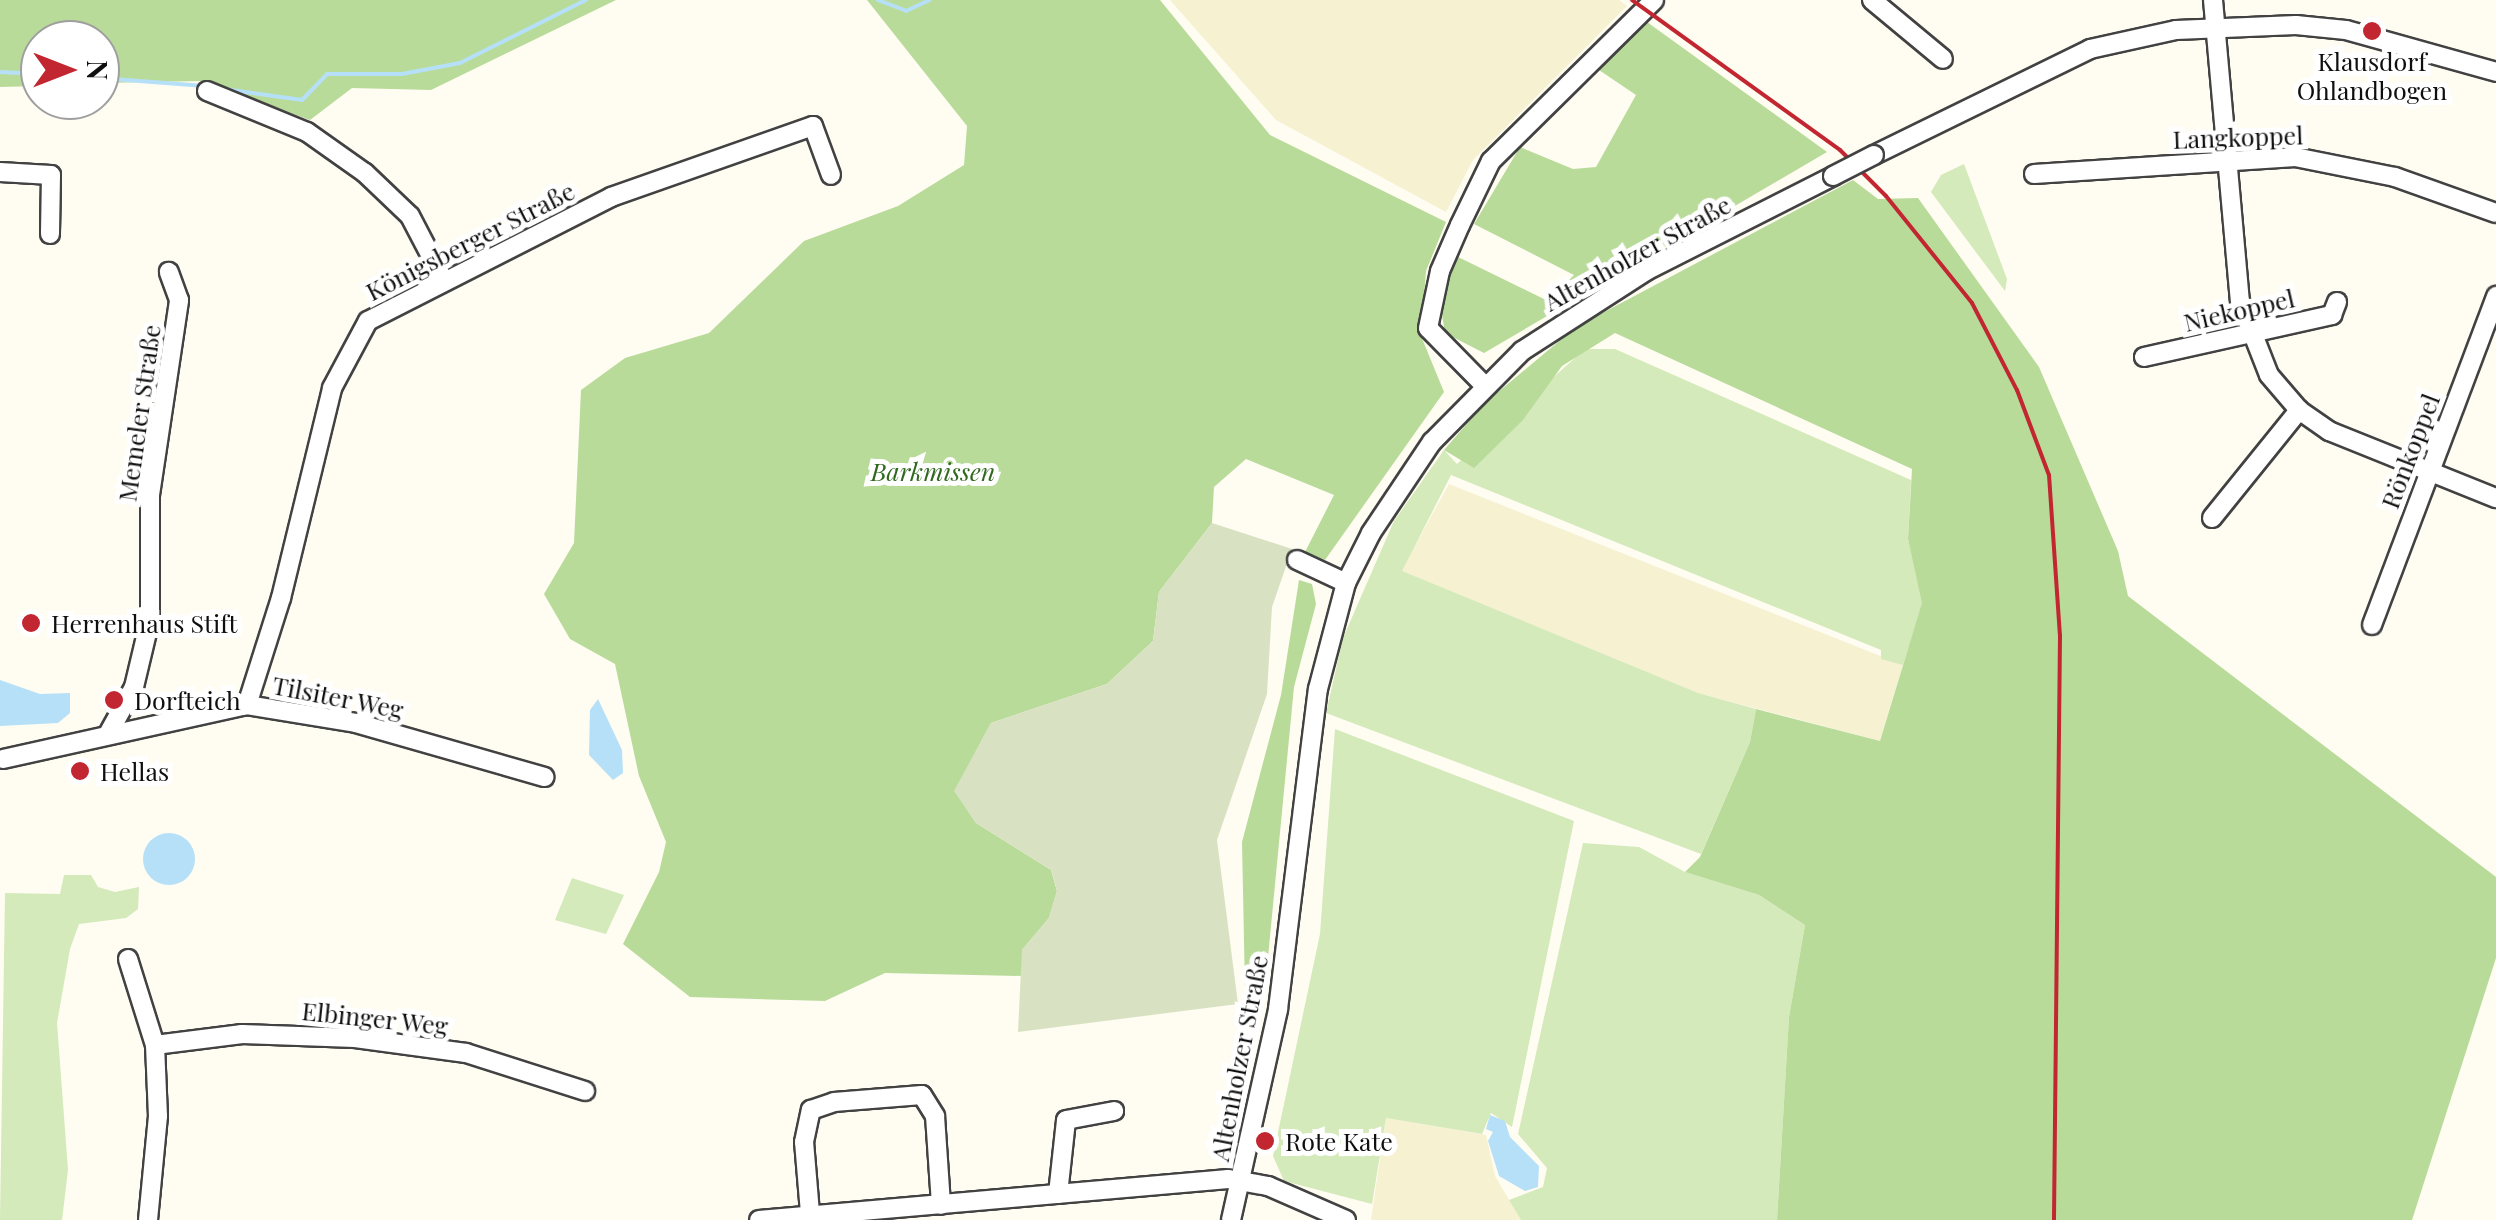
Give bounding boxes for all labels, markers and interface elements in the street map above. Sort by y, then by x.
north arrow [20,20,120,120]
marker: Klausdorf Ohlandbogen [2361,20,2383,42]
place label: Klausdorf Ohlandbogen [2297,47,2447,106]
text: N [80,60,117,80]
street label: Langkoppel [2172,120,2304,154]
street label: Königsberger Straße [360,175,580,307]
street label: Altenholzer Straße [1538,189,1736,317]
street label: Niekoppel [2181,283,2297,337]
street label: Memeler Straße [112,322,166,504]
street label: Rönkoppel [2374,389,2446,513]
park label: Barkmissen [871,456,995,486]
place label: Herrenhaus Stift [51,608,237,638]
marker: Herrenhaus Stift [20,612,42,634]
street label: Tilsiter Weg [269,669,407,725]
place label: Dorfteich [134,685,241,715]
marker: Dorfteich [103,689,125,711]
place label: Hellas [100,756,169,786]
marker: Hellas [69,760,91,782]
street label: Altenholzer Straße [1204,952,1274,1164]
street label: Elbinger Weg [300,995,450,1041]
place label: Rote Kate [1285,1126,1393,1156]
marker: Rote Kate [1254,1130,1276,1152]

